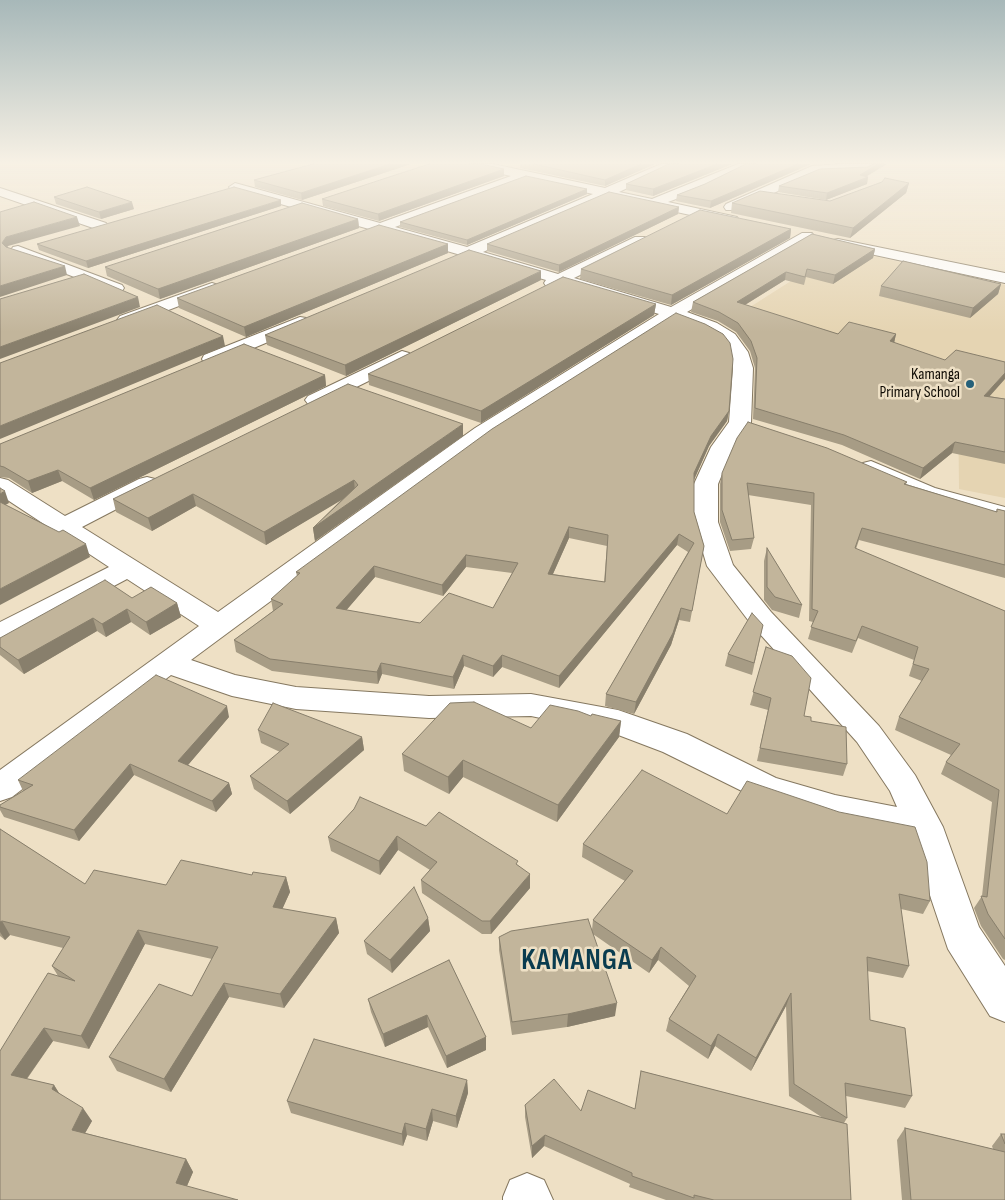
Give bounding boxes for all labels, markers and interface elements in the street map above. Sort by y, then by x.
place label: Kamanga Primary School [879,365,960,403]
marker: Kamanga Primary School [964,378,976,390]
district label: KAMANGA [520,945,634,979]

